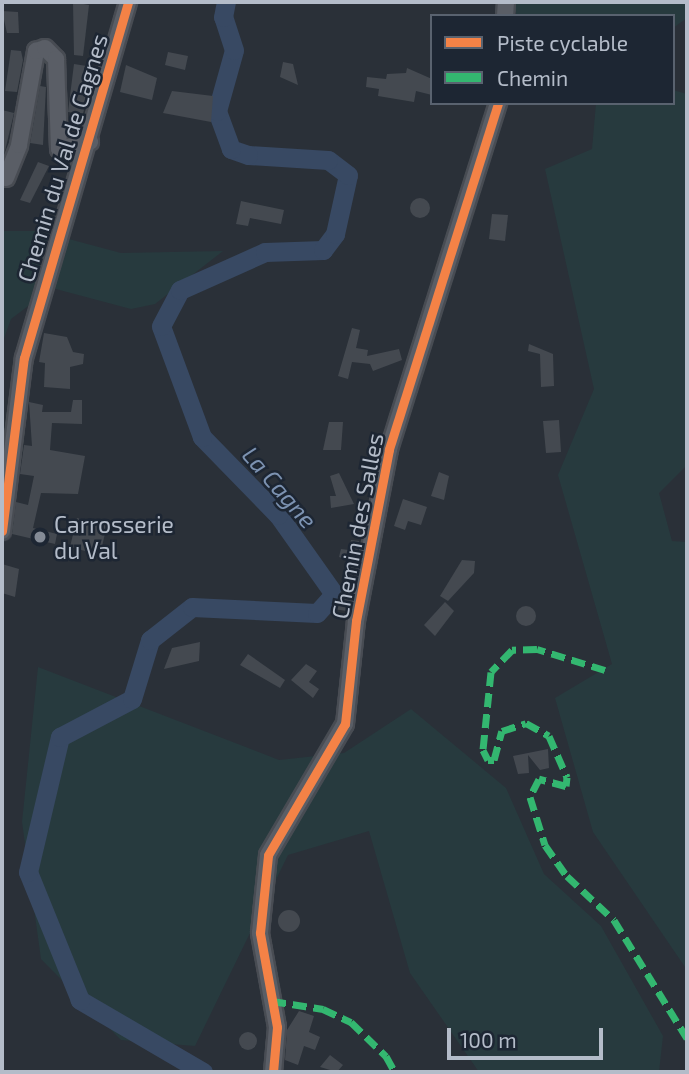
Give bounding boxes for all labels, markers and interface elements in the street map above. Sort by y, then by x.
legend [430,14,675,105]
street label: Chemin du Val de Cagnes [11,30,113,286]
text: Piste cyclable [497,30,628,55]
text: Chemin [497,65,568,90]
street label: Chemin des Salles [325,431,389,621]
water label: La Cagne [237,440,323,534]
place label: Carrosserie du Val [54,510,174,564]
marker: Carrosserie du Val [32,529,48,545]
scale bar [451,1014,607,1058]
text: 100 m [460,1027,517,1052]

